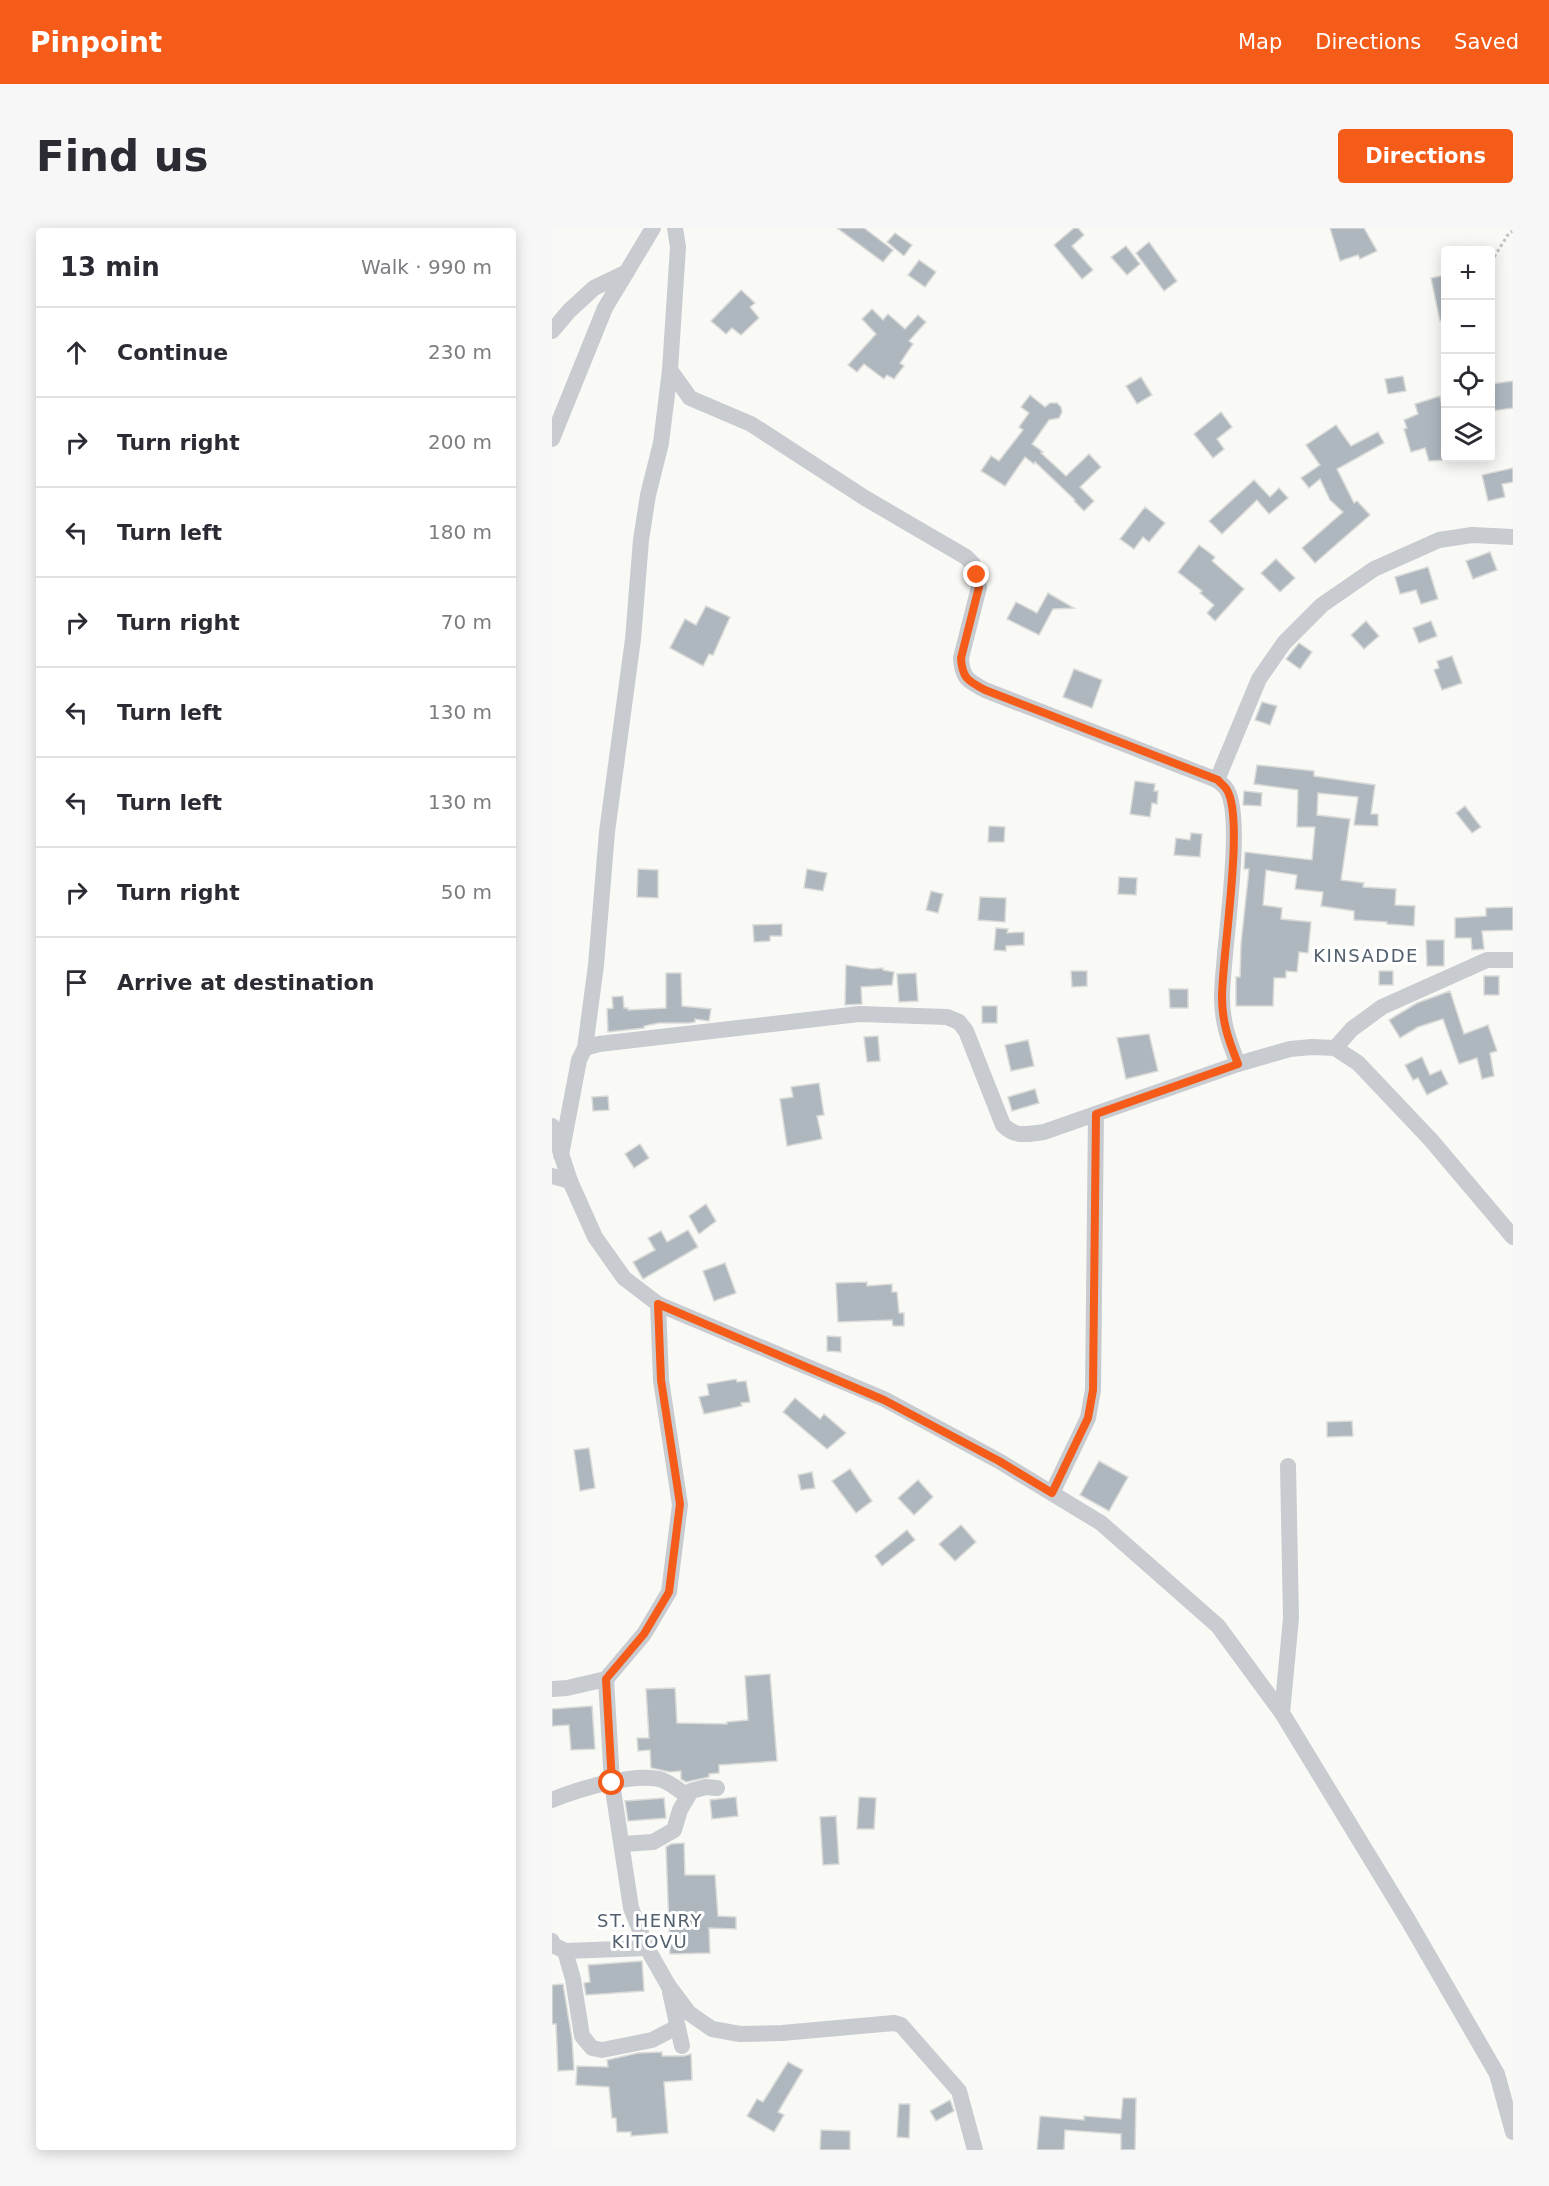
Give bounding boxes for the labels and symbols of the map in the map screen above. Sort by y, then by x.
route end [963,561,989,587]
district label: KINSADDE [1313,945,1419,966]
route start [598,1769,624,1795]
district label: ST. HENRY KITOVU [597,1910,703,1952]

